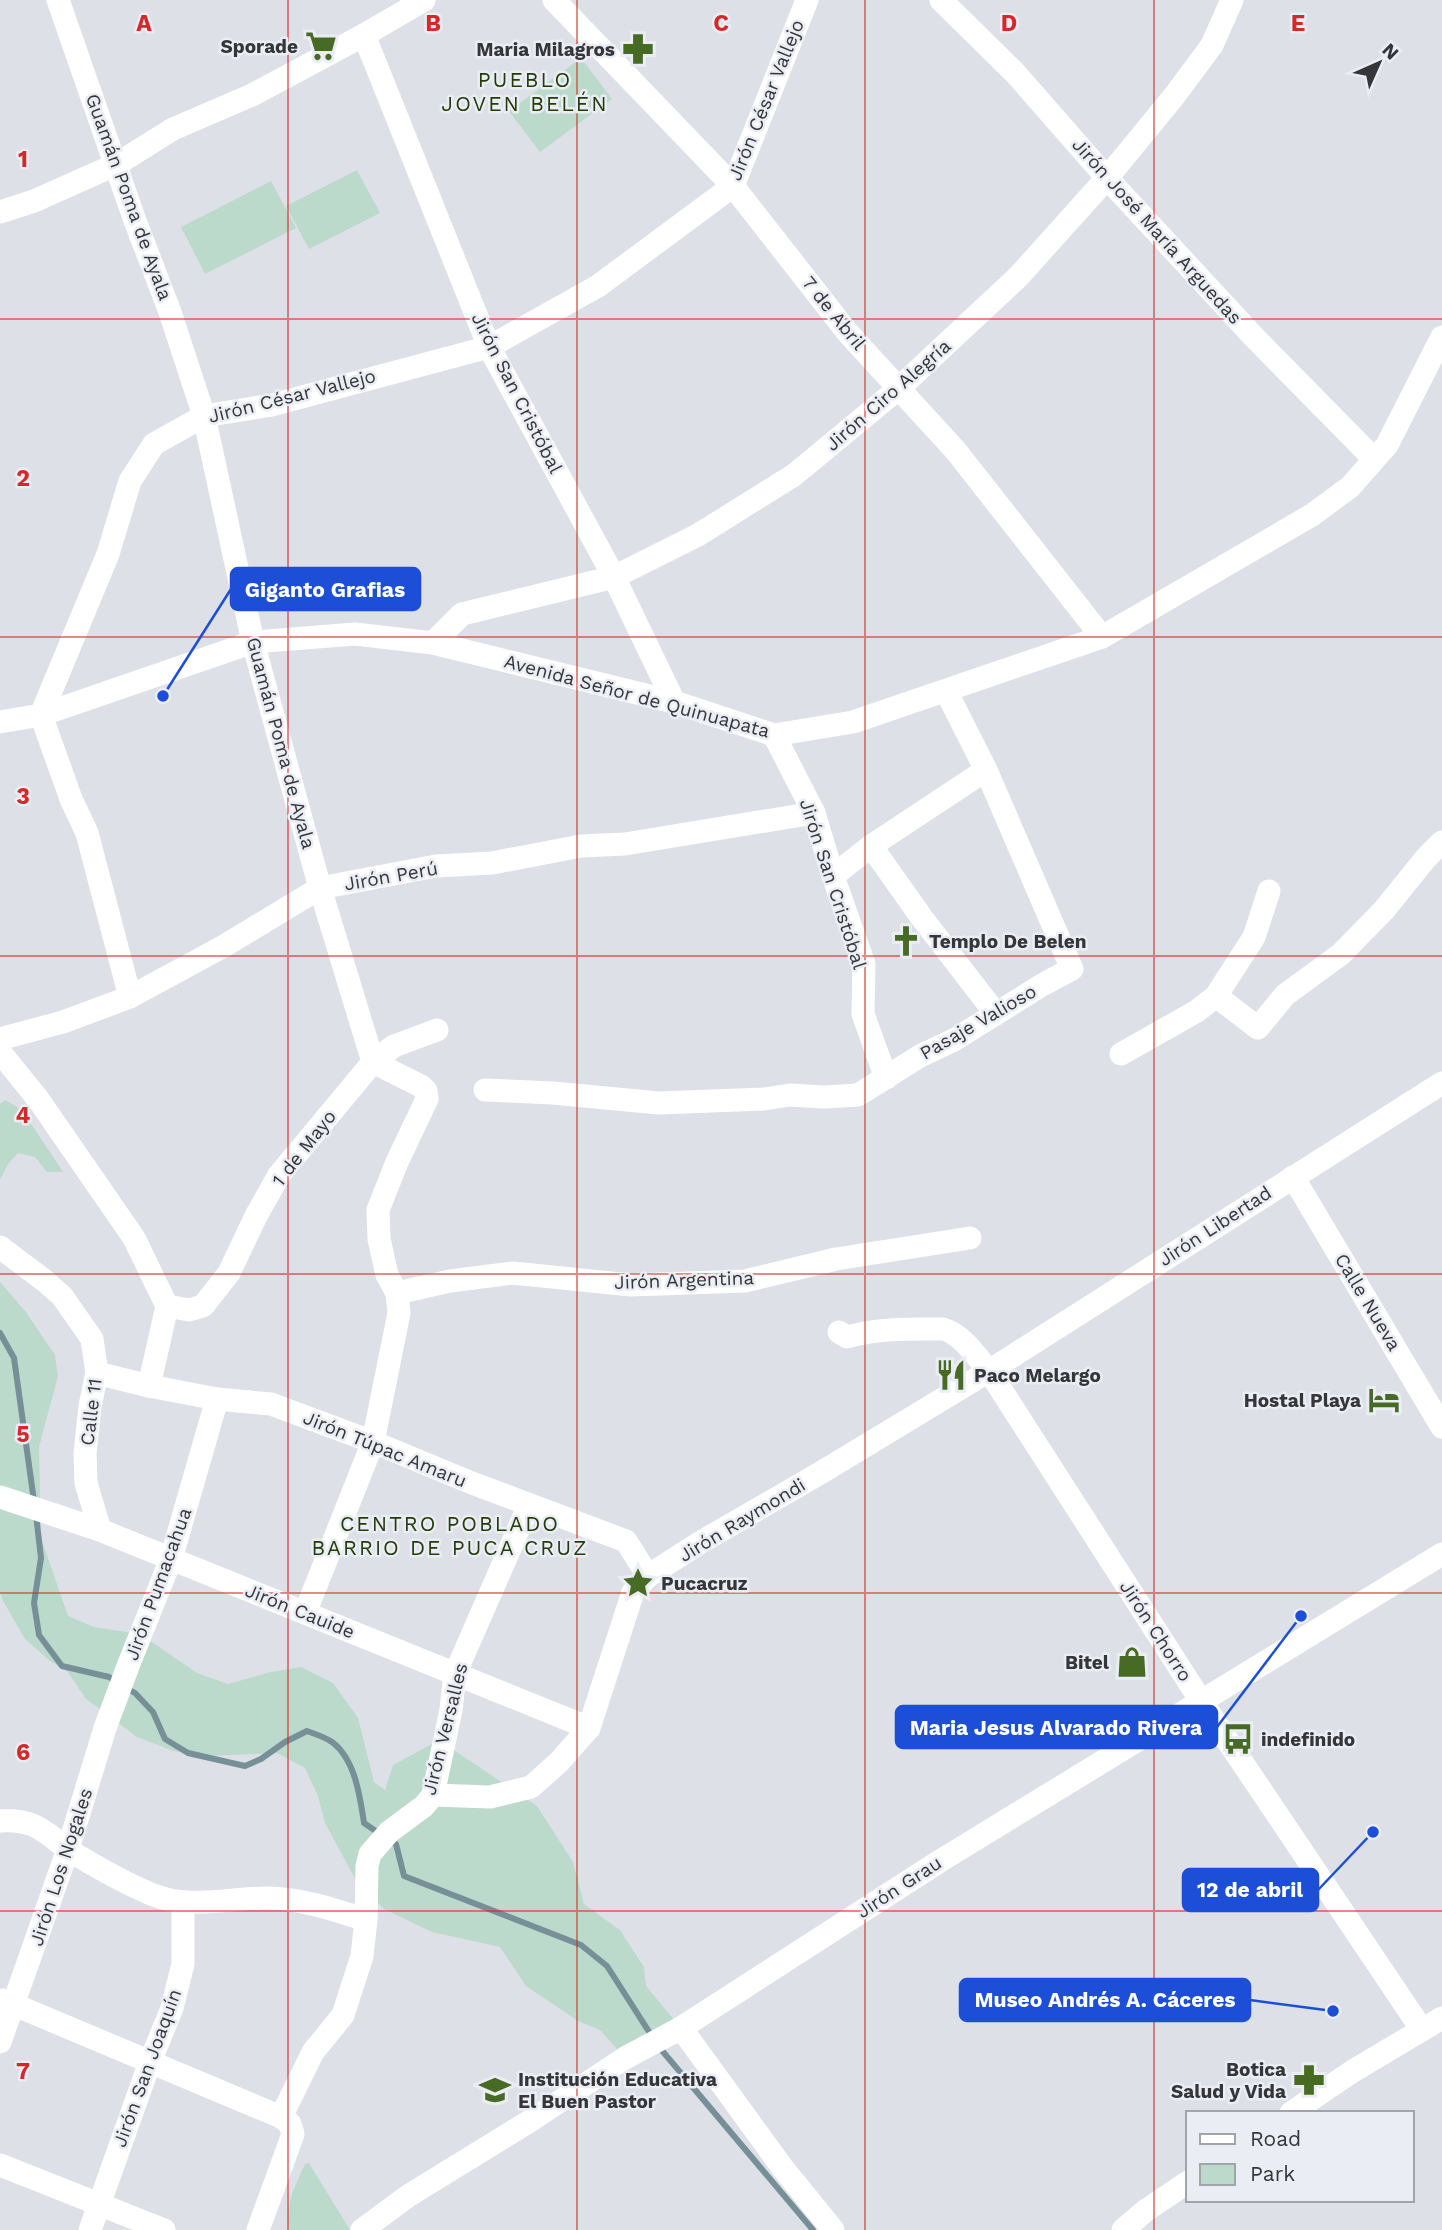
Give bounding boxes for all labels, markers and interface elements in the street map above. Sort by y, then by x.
text: A [136,10,152,37]
text: B [425,10,441,37]
text: C [713,10,729,37]
text: D [1001,10,1017,37]
text: E [1291,10,1305,37]
street label: Jirón César Vallejo [723,16,809,184]
north arrow [1344,28,1414,98]
supermarket icon: Sporade [304,29,338,63]
pharmacy icon: Maria Milagros [621,32,655,66]
place label: Sporade [221,35,298,58]
place label: Maria Milagros [476,38,615,61]
text: N [1378,38,1404,64]
district label: PUEBLO JOVEN BELÉN [441,67,609,116]
street label: Guamán Poma de Ayala [81,91,177,304]
street label: Jirón José María Arguedas [1067,133,1247,329]
text: 1 [18,146,28,173]
street label: 7 de Abril [797,271,871,355]
street label: Jirón San Cristóbal [466,309,568,477]
street label: Jirón Ciro Alegría [821,334,956,456]
street label: Jirón César Vallejo [206,364,378,428]
text: 2 [16,465,30,492]
callout: Giganto Grafias [231,568,420,610]
text: Giganto Grafias [245,577,405,602]
street label: Guamán Poma de Ayala [242,635,320,852]
street label: Avenida Señor de Quinuapata [502,649,773,743]
text: 3 [16,783,30,810]
street label: Jirón San Cristóbal [795,796,871,972]
street label: Jirón Perú [342,856,440,896]
church icon: Templo De Belen [889,924,923,958]
place label: Templo De Belen [929,930,1087,953]
street label: Pasaje Valioso [916,979,1040,1065]
text: 4 [16,1102,31,1129]
street label: 1 de Mayo [267,1105,341,1191]
street label: Jirón Libertad [1154,1181,1276,1271]
street label: Calle Nueva [1330,1249,1406,1355]
street label: Jirón Argentina [614,1266,755,1294]
restaurant icon: Paco Melargo [934,1358,968,1392]
place label: Paco Melargo [974,1364,1101,1387]
street label: Calle 11 [75,1377,107,1447]
hotel icon: Hostal Playa [1367,1383,1401,1417]
place label: Hostal Playa [1244,1389,1361,1412]
street label: Jirón Túpac Amaru [300,1406,470,1492]
text: 5 [16,1421,30,1448]
street label: Jirón Raymondi [674,1473,810,1567]
street label: Jirón Pumacahua [120,1504,196,1663]
district label: CENTRO POBLADO BARRIO DE PUCA CRUZ [312,1511,588,1560]
place icon: Pucacruz [621,1566,655,1600]
place label: Pucacruz [661,1572,748,1595]
street label: Jirón Chorro [1115,1576,1197,1686]
street label: Jirón Cauide [242,1579,358,1643]
shop icon: Bitel [1115,1645,1149,1679]
place label: Bitel [1065,1651,1110,1674]
street label: Jirón Versalles [417,1661,473,1797]
callout: Maria Jesus Alvarado Rivera [896,1706,1217,1748]
text: Maria Jesus Alvarado Rivera [910,1715,1203,1740]
bus stop icon: indefinido [1221,1722,1255,1756]
place label: indefinido [1261,1728,1355,1751]
text: 6 [16,1739,30,1766]
street label: Jirón Los Nogales [25,1785,97,1949]
street label: Jirón Grau [852,1851,946,1923]
callout: 12 de abril [1183,1869,1318,1911]
text: 12 de abril [1197,1877,1303,1902]
callout: Museo Andrés A. Cáceres [960,1979,1250,2021]
street label: Jirón San Joaquín [108,1986,186,2150]
text: Museo Andrés A. Cáceres [974,1987,1236,2012]
text: 7 [16,2058,30,2085]
place label: Botica Salud y Vida [1171,2058,1286,2103]
pharmacy icon: Botica Salud y Vida [1292,2063,1326,2097]
place label: Institución Educativa El Buen Pastor [518,2068,717,2113]
school or university icon: Institución Educativa El Buen Pastor [478,2073,512,2107]
legend [1186,2111,1414,2202]
text: Road [1250,2126,1301,2151]
text: Park [1250,2161,1295,2186]

